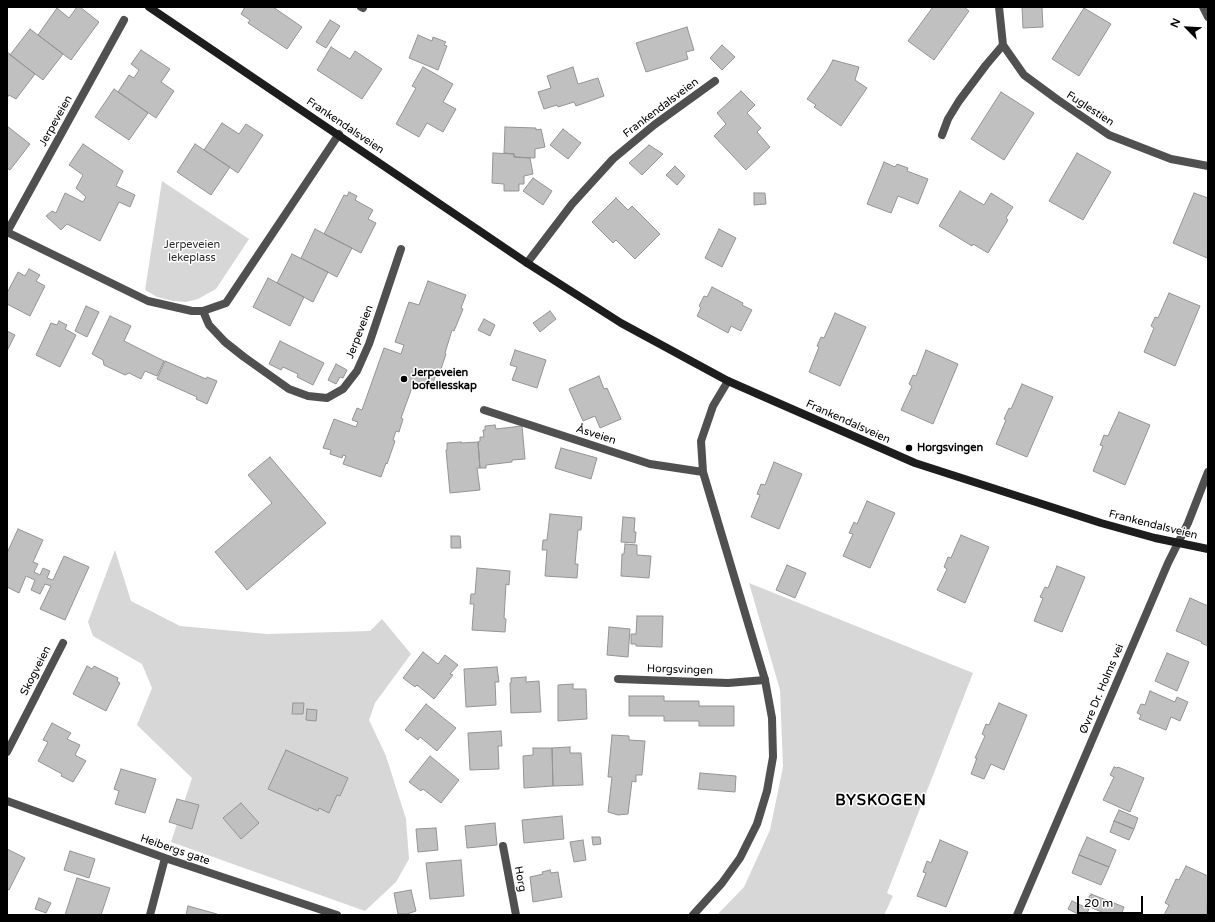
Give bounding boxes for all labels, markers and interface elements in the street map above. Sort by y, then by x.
north arrow [1167,8,1207,48]
text: N [1168,16,1183,30]
street label: Frankendalsveien [621,75,701,141]
street label: Fuglestien [1064,89,1116,129]
street label: Jerpeveien [37,93,75,149]
street label: Frankendalsveien [304,95,386,157]
park label: Jerpeveien lekeplass [164,238,220,264]
street label: Jerpeveien [344,303,376,361]
place label: Jerpeveien bofellesskap [412,366,477,392]
marker: Jerpeveien bofellesskap [399,374,409,384]
street label: Frankendalsveien [804,397,892,447]
street label: Åsveien [574,422,618,448]
place label: Horgsvingen [917,441,983,455]
marker: Horgsvingen [904,443,914,453]
street label: Frankendalsveien [1107,508,1199,542]
street label: Øvre Dr. Holms vei [1077,642,1127,736]
street label: Skogveien [18,644,54,698]
street label: Horgsvingen [647,662,713,678]
district label: BYSKOGEN [835,792,927,810]
street label: Heibergs gate [138,832,212,868]
street label: Horg [511,865,529,893]
scale bar [1079,888,1145,914]
text: 20 m [1084,896,1113,910]

